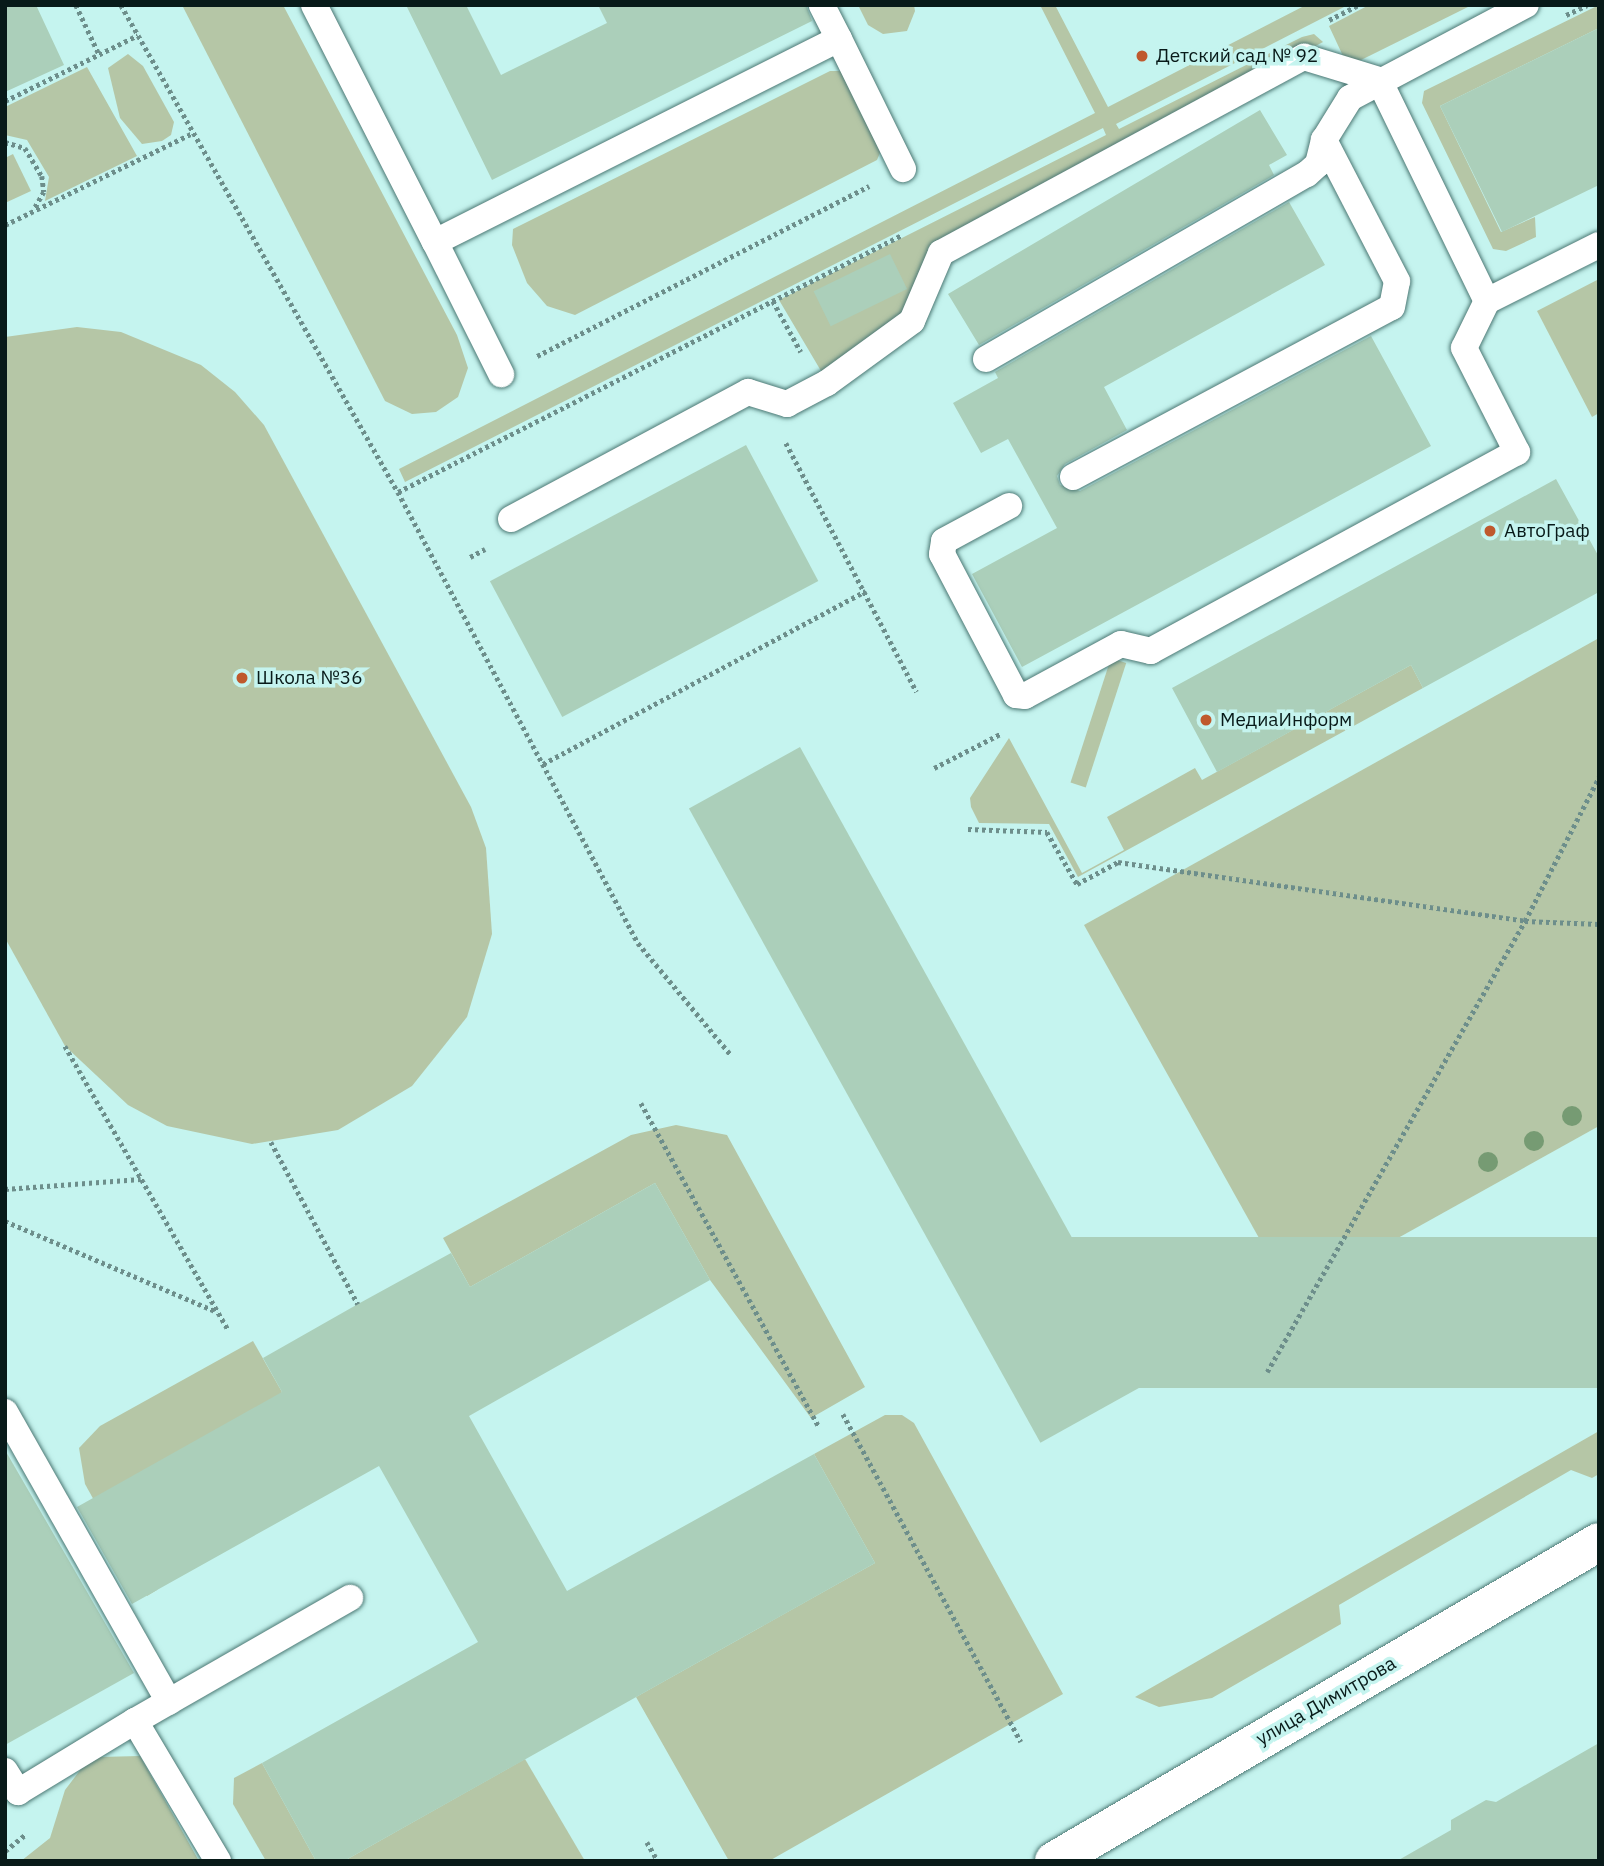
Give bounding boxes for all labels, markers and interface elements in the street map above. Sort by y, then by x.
place label: Детский сад № 92 [1156,45,1318,67]
marker: Детский сад № 92 [1134,48,1150,64]
place label: АвтоГраф [1504,520,1590,542]
marker: АвтоГраф [1482,523,1498,539]
place label: Школа №36 [256,667,363,689]
marker: Школа №36 [234,670,250,686]
place label: МедиаИнформ [1220,709,1352,731]
marker: МедиаИнформ [1198,712,1214,728]
street label: улица Димитрова [1252,1652,1400,1750]

